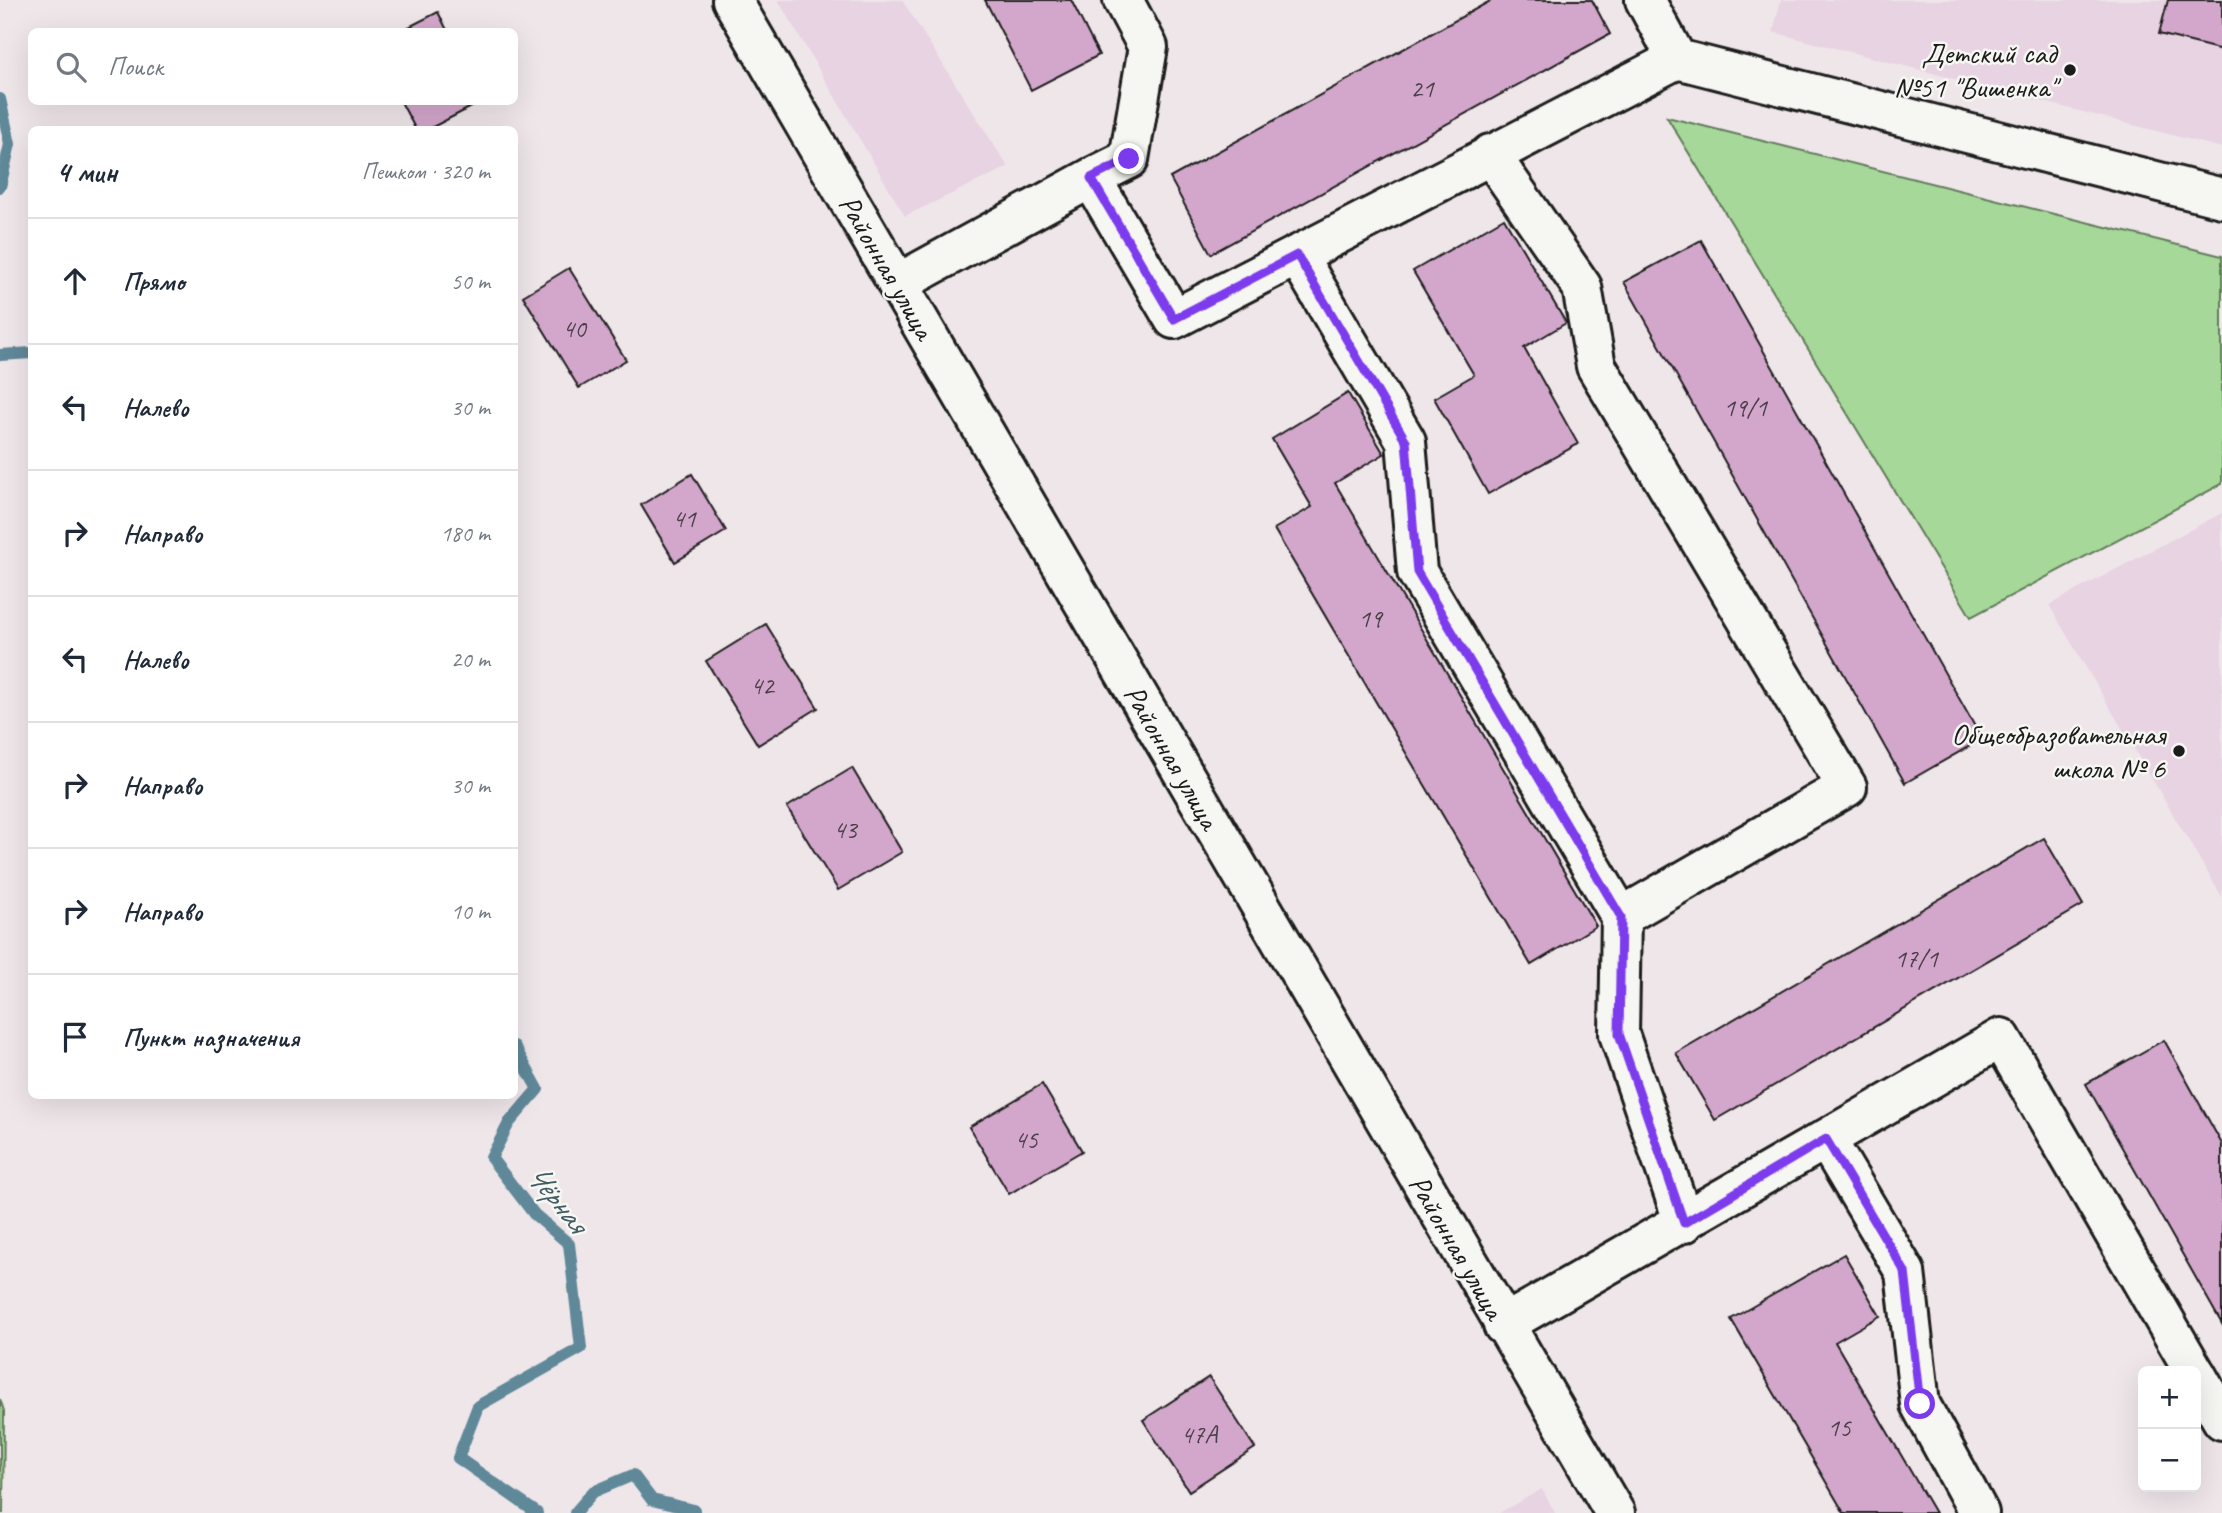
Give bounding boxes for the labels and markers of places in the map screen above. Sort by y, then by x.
place label: Детский сад №51 "Вишенка" [1894,34,2062,106]
marker: Детский сад №51 "Вишенка" [2062,62,2078,78]
place label: Общеобразовательная школа № 6 [1951,715,2168,787]
marker: Общеобразовательная школа № 6 [2171,743,2187,759]

